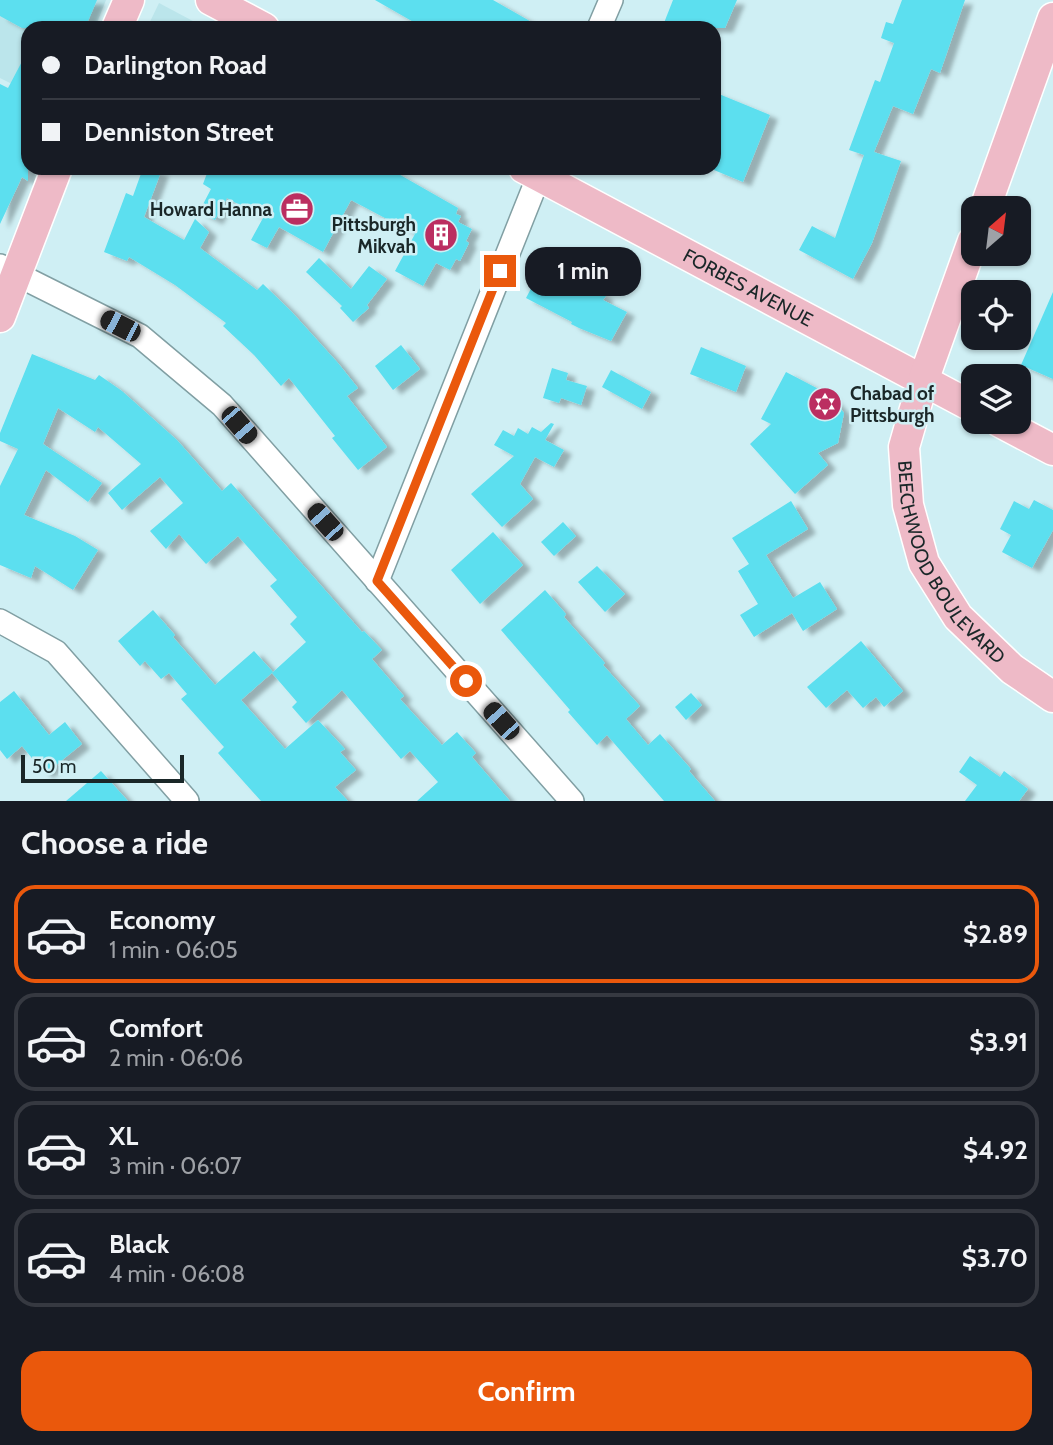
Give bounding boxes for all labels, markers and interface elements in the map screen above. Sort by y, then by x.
text: Darlington Road [84,49,267,81]
text: Denniston Street [84,116,274,148]
office icon: Howard Hanna [278,190,316,228]
north arrow [961,196,1031,266]
map controls [961,196,1031,434]
place label: Howard Hanna [150,198,273,221]
place label: Pittsburgh Mikvah [332,213,416,258]
building icon: Pittsburgh Mikvah [422,216,460,254]
street label: FORBES AVENUE [679,244,817,332]
callout: 1 min [524,246,640,296]
route end [484,255,516,287]
text: 1 min [557,257,609,285]
button: locate [961,280,1031,350]
car [97,307,144,345]
button: layers [961,364,1031,434]
place label: Chabad of Pittsburgh [850,382,935,427]
synagogue icon: Chabad of Pittsburgh [806,385,844,423]
car [218,402,261,448]
street label: BEECHWOOD BOULEVARD [893,460,1010,668]
car [304,499,347,545]
route start [450,665,482,697]
car [480,698,523,744]
scale bar [21,752,184,784]
text: 50 m [32,755,76,778]
text: Choose a ride [21,823,208,862]
icon: car [25,903,88,966]
text: Economy [109,904,215,936]
text: $2.89 [963,918,1028,950]
text: 1 min · 06:05 [109,936,238,964]
icon: car [25,1011,88,1074]
text: Comfort [109,1012,203,1044]
text: $3.91 [969,1026,1028,1058]
text: 2 min · 06:06 [109,1044,243,1072]
icon: car [25,1119,88,1182]
text: XL [109,1120,138,1152]
text: $4.92 [963,1134,1028,1166]
text: 3 min · 06:07 [109,1152,242,1180]
icon: car [25,1227,88,1290]
text: Black [109,1228,169,1260]
text: $3.70 [962,1242,1028,1274]
text: 4 min · 06:08 [109,1260,245,1288]
button: Confirm [21,1351,1032,1431]

